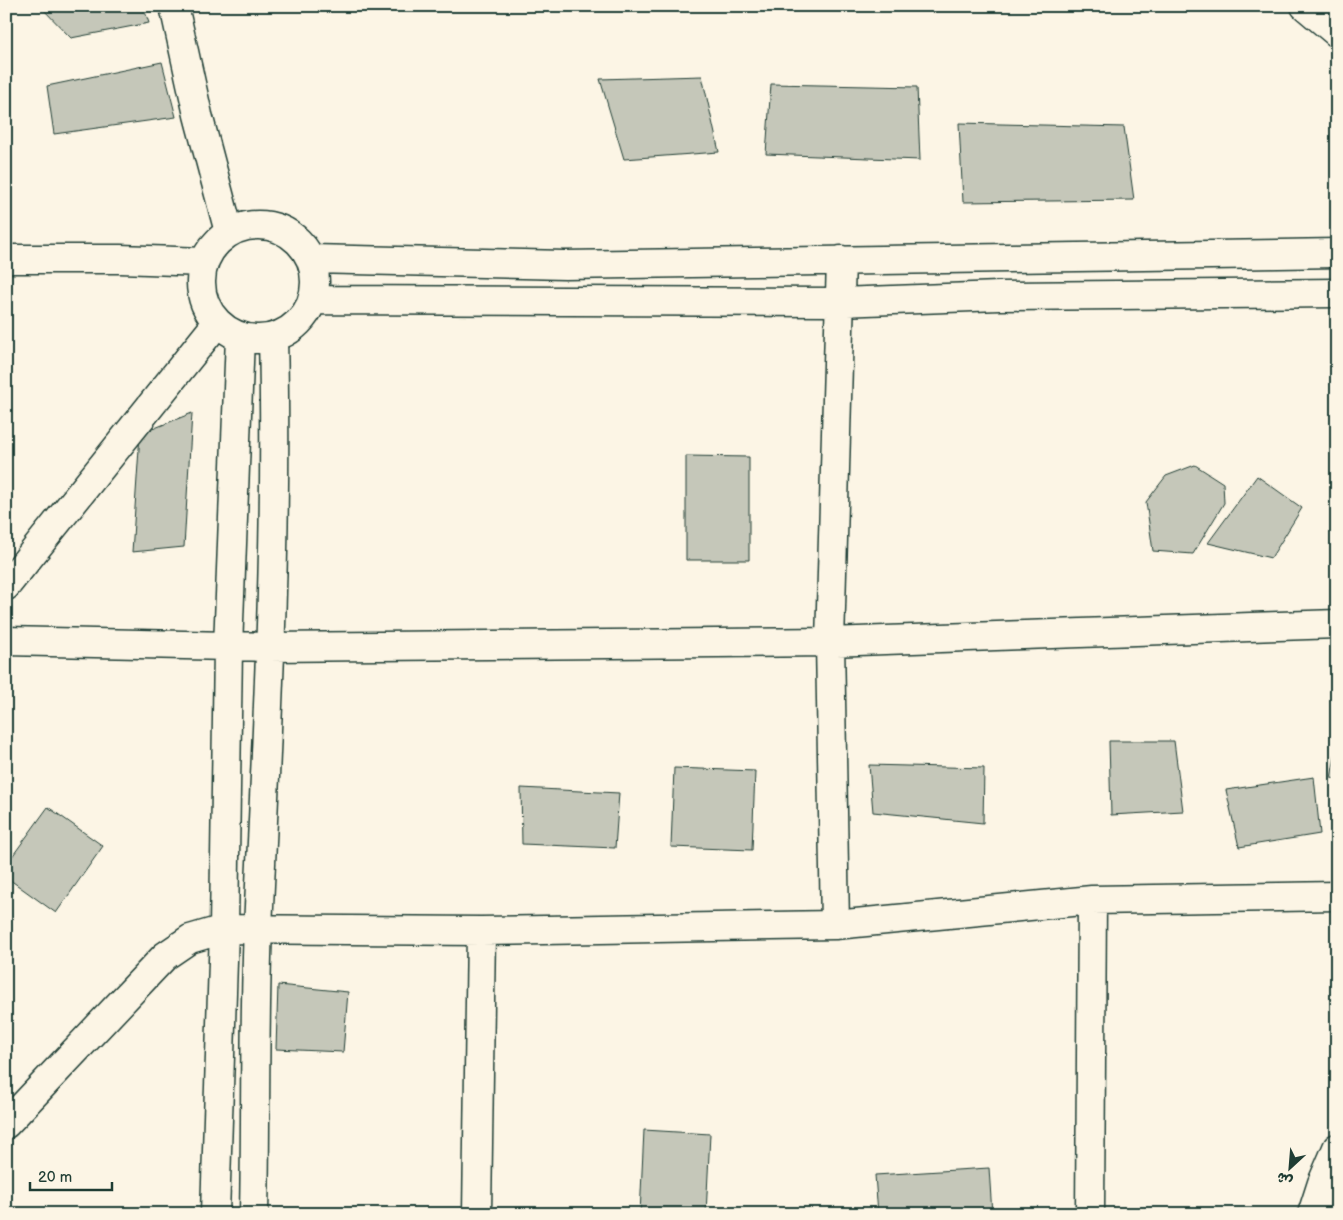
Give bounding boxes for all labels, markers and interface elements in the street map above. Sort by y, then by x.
north arrow [1266,1142,1316,1192]
scale bar [30,1160,112,1192]
text: 20 m [38,1168,72,1187]
text: ش [1274,1168,1295,1190]

